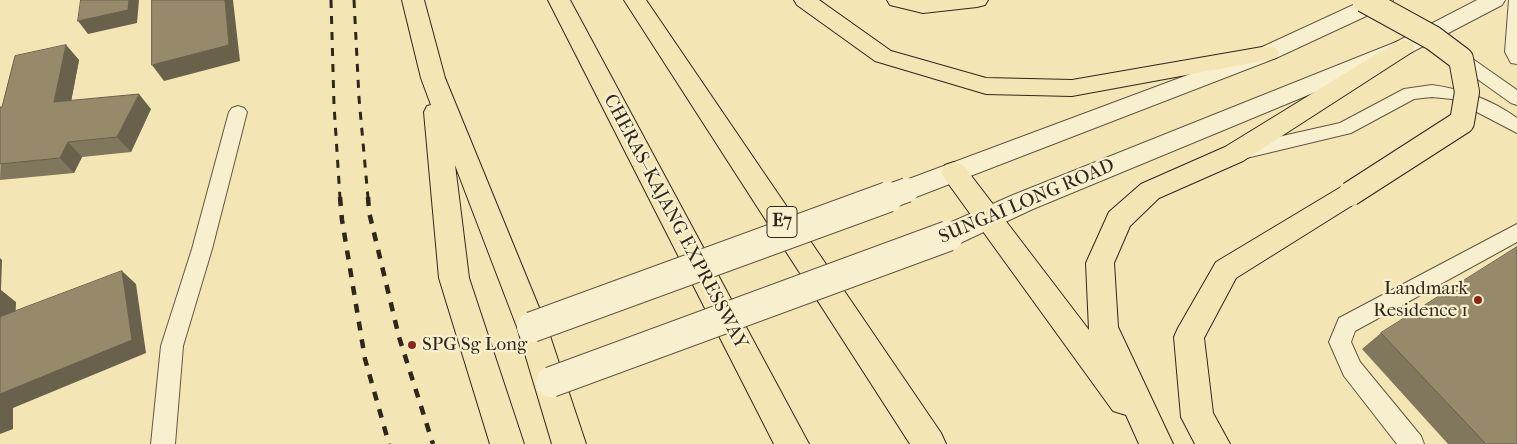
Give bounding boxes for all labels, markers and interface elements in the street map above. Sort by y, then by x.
street label: CHERAS–KAJANG EXPRESSWAY [598,91,752,353]
street label: SUNGAI LONG ROAD [936,155,1118,249]
road number: E7 [767,206,797,238]
place label: Landmark Residence 1 [1373,278,1468,322]
marker: Landmark Residence 1 [1472,294,1484,306]
place label: SPG Sg Long [422,334,527,356]
marker: SPG Sg Long [406,339,418,351]

